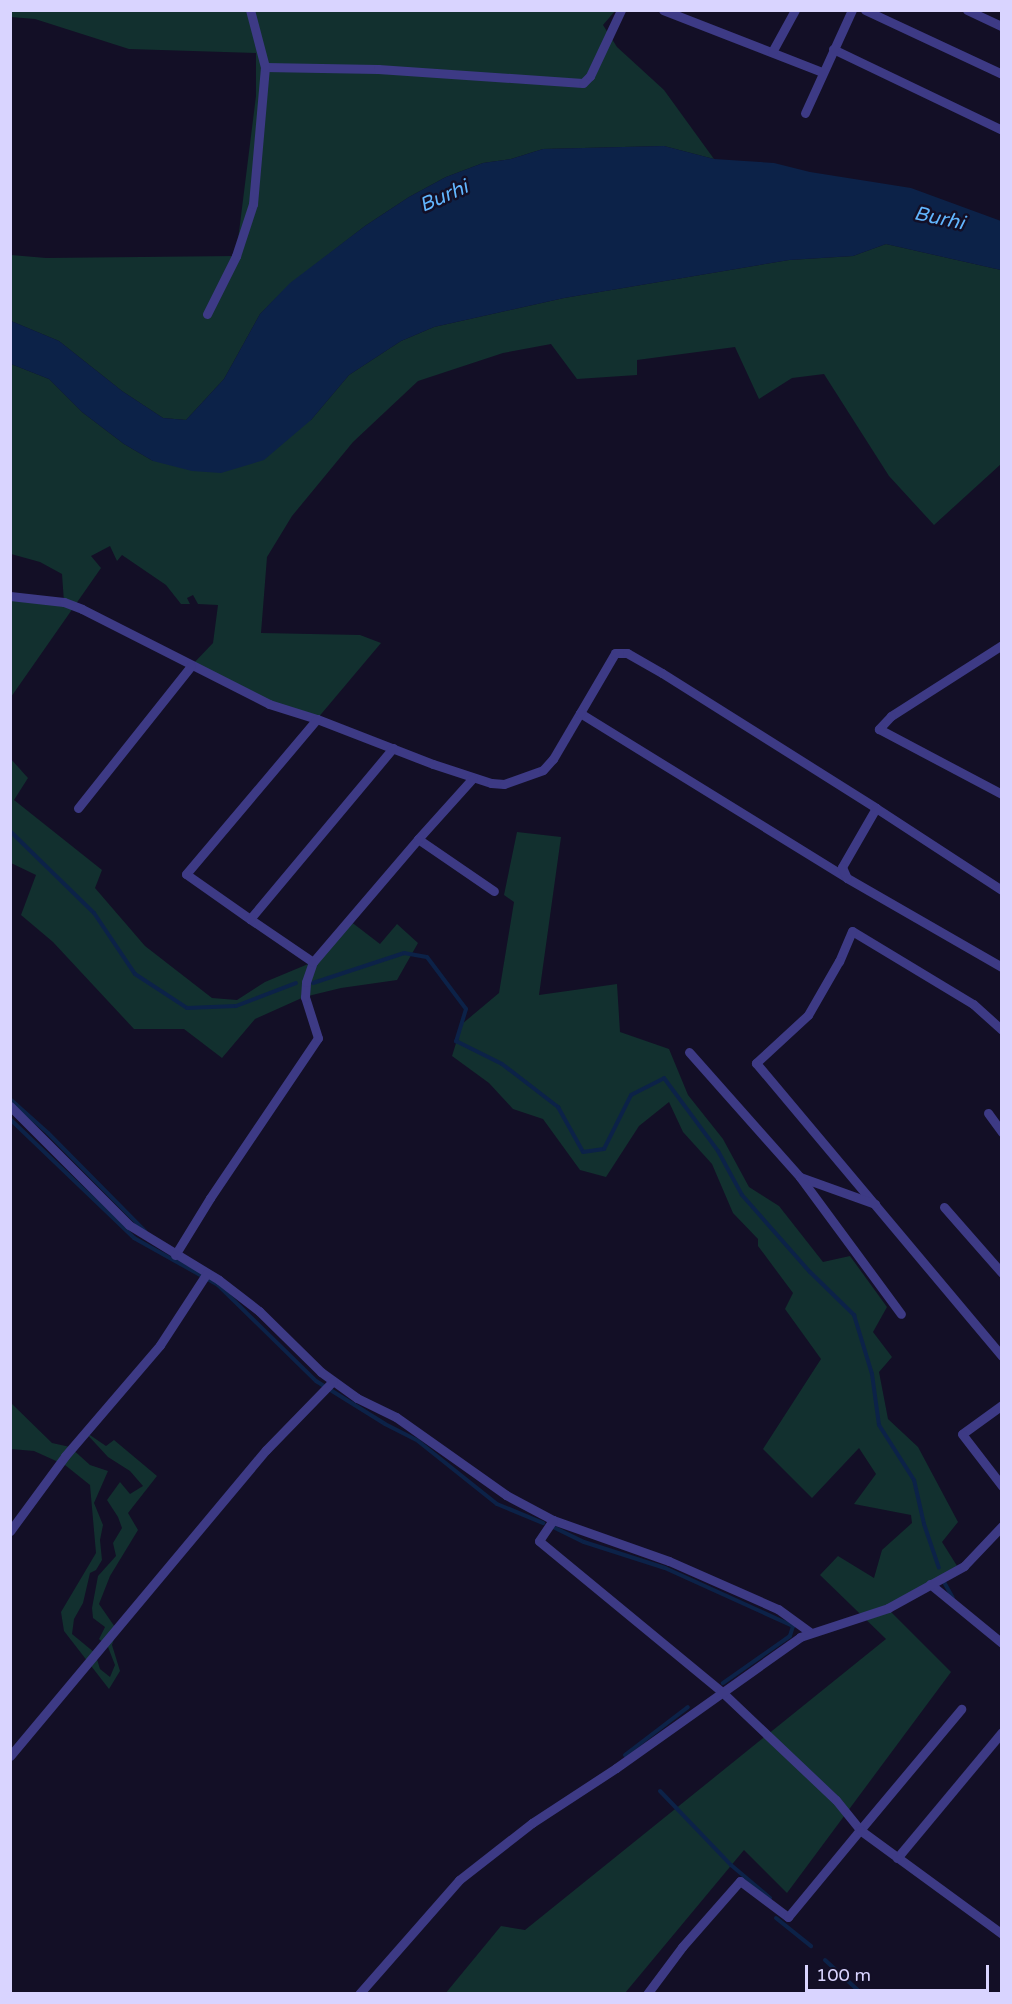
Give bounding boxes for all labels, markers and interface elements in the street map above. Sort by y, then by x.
water label: Burhi [416,176,472,218]
water label: Burhi [912,202,966,236]
scale bar [808,1953,992,1991]
text: 100 m [816,1964,871,1986]

